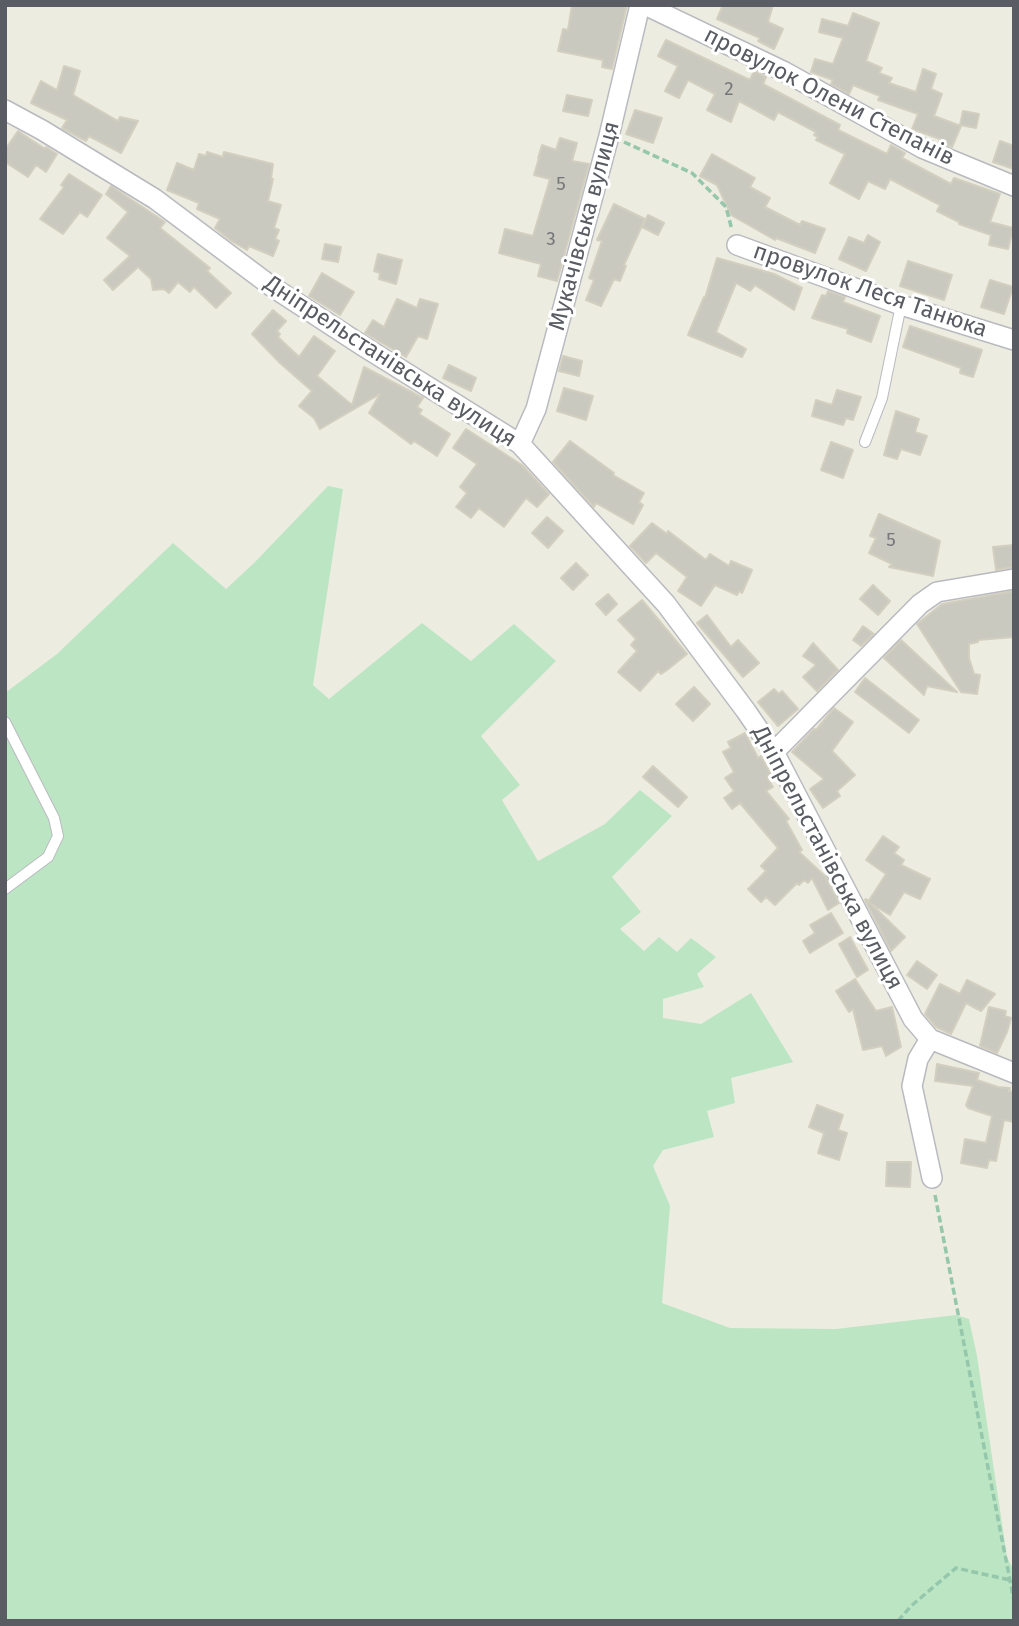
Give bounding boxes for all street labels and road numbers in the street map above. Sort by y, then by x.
street label: провулок Олени Степанів [699,22,959,172]
street label: Мукачівська вулиця [544,118,626,334]
street label: провулок Леся Танюка [749,238,991,344]
street label: Дніпрельстанівська вулиця [259,270,521,454]
street label: Дніпрельстанівська вулиця [746,721,908,995]

